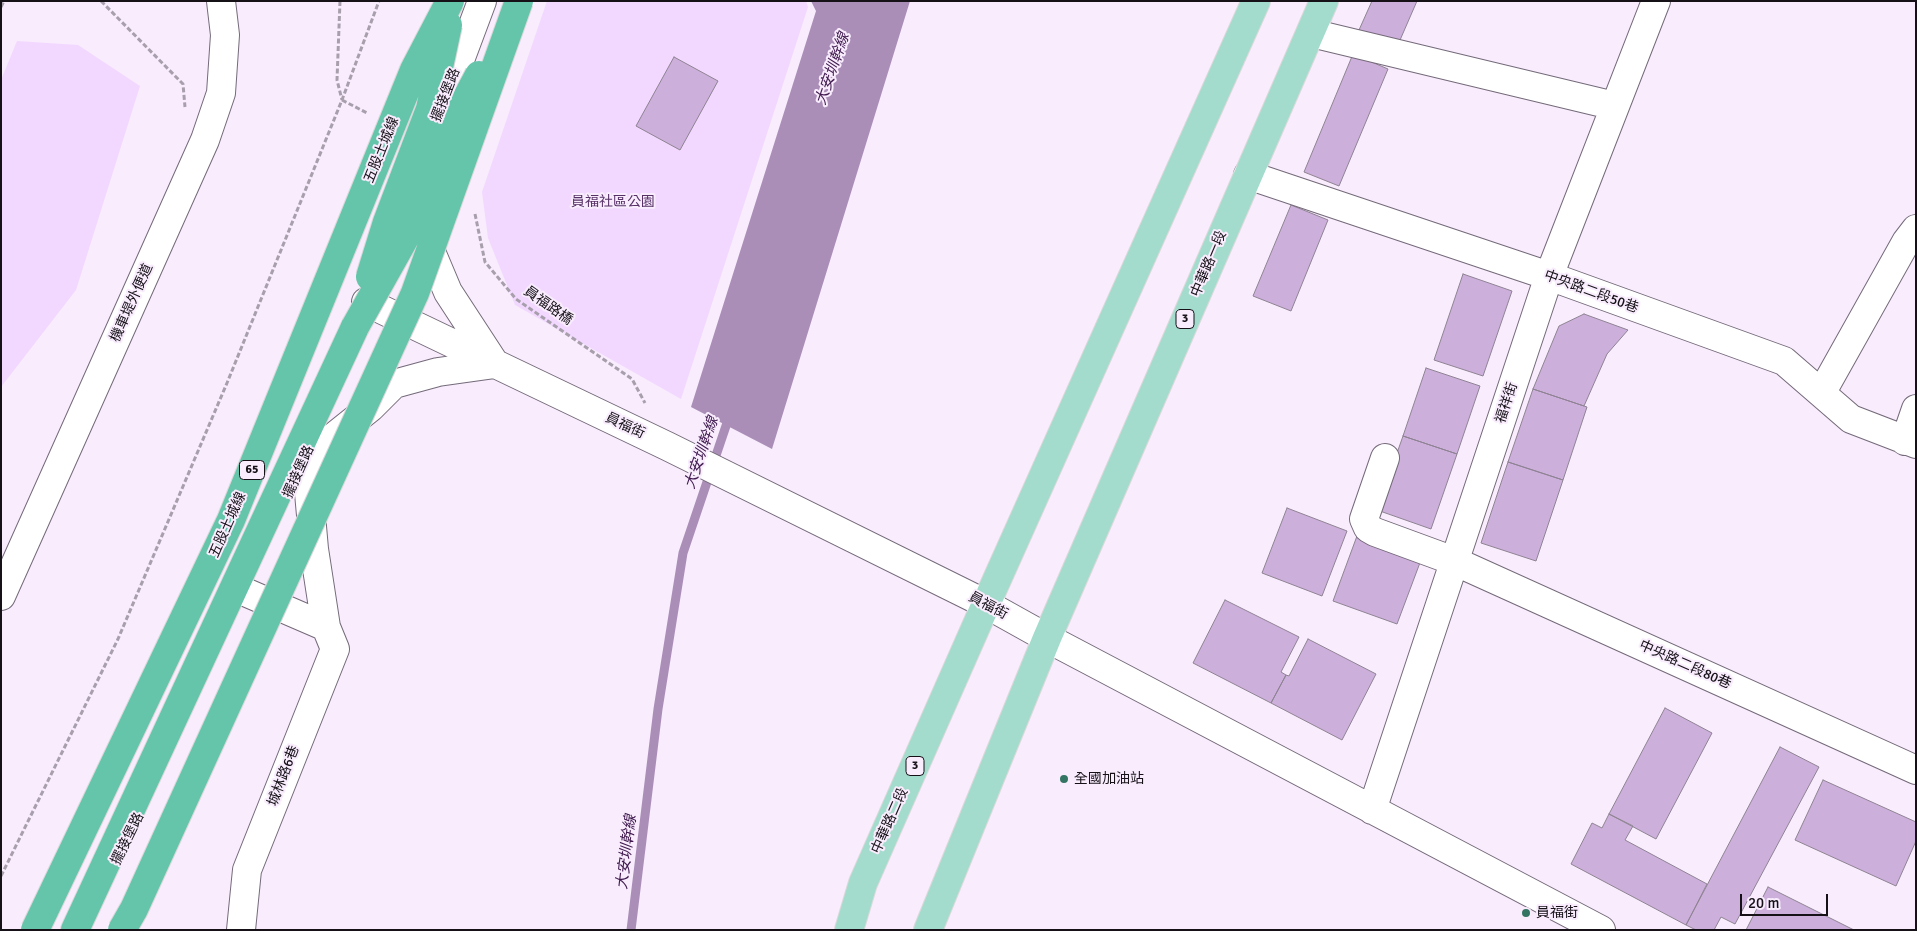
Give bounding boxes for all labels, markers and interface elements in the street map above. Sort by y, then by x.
water label: 大安圳幹線 [812,31,854,107]
street label: 擺接堡路 [428,66,464,124]
street label: 五股土城線 [361,114,403,186]
park label: 員福社區公園 [571,194,655,210]
street label: 中華路一段 [1188,229,1230,299]
street label: 機車堤外便道 [107,261,157,345]
street label: 中央路二段50巷 [1542,267,1640,317]
street label: 員福路橋 [520,283,576,329]
road number: 3 [1176,310,1194,328]
street label: 福祥街 [1493,380,1521,426]
street label: 員福街 [602,410,648,442]
water label: 大安圳幹線 [681,415,723,491]
street label: 擺接堡路 [280,443,318,501]
road number: 65 [240,460,264,480]
street label: 五股土城線 [206,490,250,560]
street label: 員福街 [966,589,1010,623]
street label: 中央路二段80巷 [1636,637,1734,693]
street label: 城林路6巷 [265,743,303,809]
road number: 3 [906,756,924,776]
place label: 全國加油站 [1074,771,1144,787]
marker: 全國加油站 [1058,773,1070,785]
street label: 中華路二段 [868,786,912,856]
street label: 擺接堡路 [108,810,148,868]
water label: 大安圳幹線 [613,814,641,890]
scale bar [1742,884,1830,916]
text: 20 m [1748,894,1779,912]
place label: 員福街 [1536,905,1578,921]
marker: 員福街 [1520,907,1532,919]

